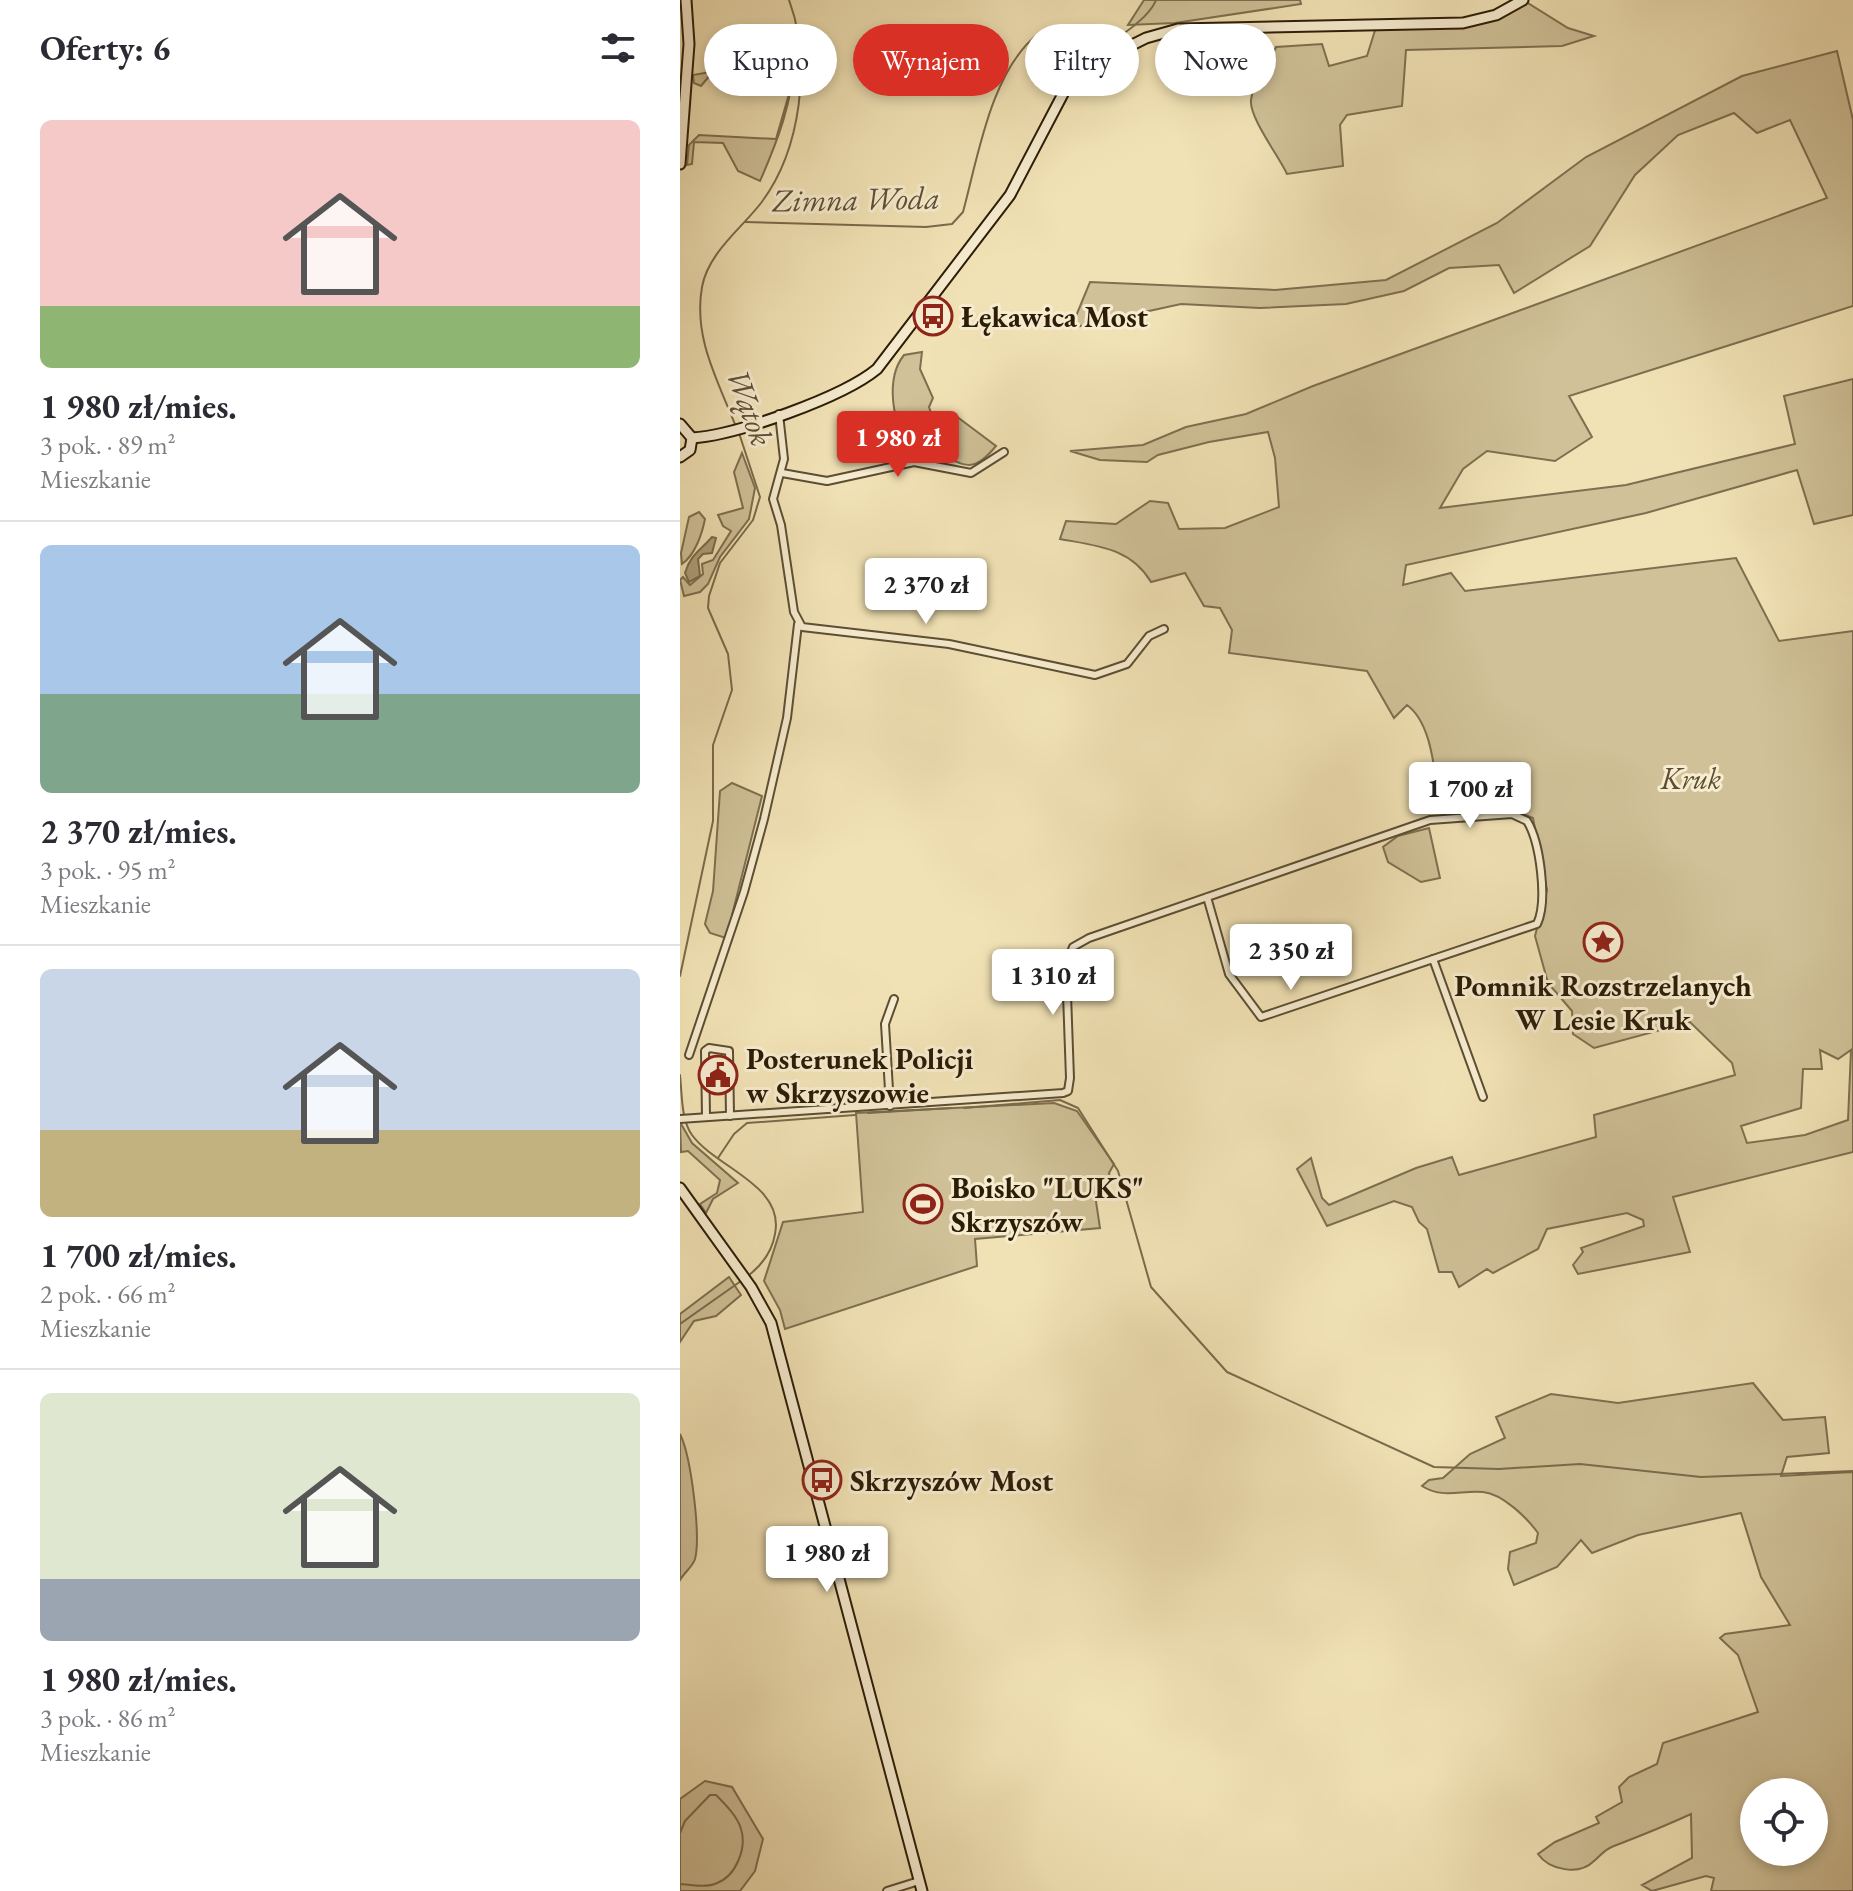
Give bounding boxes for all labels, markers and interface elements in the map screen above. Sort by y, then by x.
chip: Kupno [704,24,837,96]
chip: Wynajem [853,24,1009,96]
chip: Filtry [1025,24,1139,96]
chip: Nowe [1155,24,1276,96]
text: Oferty: 6 [40,26,170,70]
icon: filters [596,26,640,70]
icon: home [268,172,412,316]
water label: Zimna Woda [771,177,940,221]
bus stop icon: Łękawica Most [912,295,954,337]
place label: Łękawica Most [961,297,1149,336]
water label: Wątok [717,362,783,452]
text: 1 980 zł/mies. [40,384,237,428]
pin: 1 980 zł [815,411,981,479]
text: 1 980 zł [855,420,941,454]
text: 3 pok. · 89 m² [40,428,176,462]
text: Mieszkanie [40,462,151,496]
pin: 2 370 zł [843,558,1009,626]
text: 2 370 zł [883,567,969,601]
icon: home [268,597,412,741]
park label: Kruk [1660,759,1722,798]
pin: 1 700 zł [1387,762,1553,830]
text: 1 700 zł [1427,771,1513,805]
text: 2 370 zł/mies. [40,809,237,853]
text: 3 pok. · 95 m² [40,853,176,887]
text: Mieszkanie [40,887,151,921]
place icon: Pomnik Rozstrzelanych W Lesie Kruk [1582,921,1624,963]
pin: 2 350 zł [1208,924,1374,992]
text: 2 350 zł [1248,933,1334,967]
pin: 1 310 zł [970,949,1136,1017]
text: 1 310 zł [1010,958,1096,992]
place label: Pomnik Rozstrzelanych W Lesie Kruk [1454,966,1752,1039]
icon: home [268,1021,412,1165]
place label: Posterunek Policji w Skrzyszowie [746,1039,973,1112]
public building icon: Posterunek Policji w Skrzyszowie [697,1054,739,1096]
place label: Boisko "LUKS" Skrzyszów [951,1168,1144,1241]
sports icon: Boisko "LUKS" Skrzyszów [902,1183,944,1225]
text: 1 700 zł/mies. [40,1233,237,1277]
text: 2 pok. · 66 m² [40,1277,176,1311]
text: Mieszkanie [40,1311,151,1345]
icon: home [268,1445,412,1589]
bus stop icon: Skrzyszów Most [801,1459,843,1501]
place label: Skrzyszów Most [850,1461,1054,1500]
pin: 1 980 zł [744,1526,910,1594]
text: 1 980 zł [784,1535,870,1569]
text: 1 980 zł/mies. [40,1657,237,1701]
text: 3 pok. · 86 m² [40,1701,176,1735]
text: Mieszkanie [40,1735,151,1769]
map controls [1740,1778,1828,1866]
button: locate [1740,1778,1828,1866]

